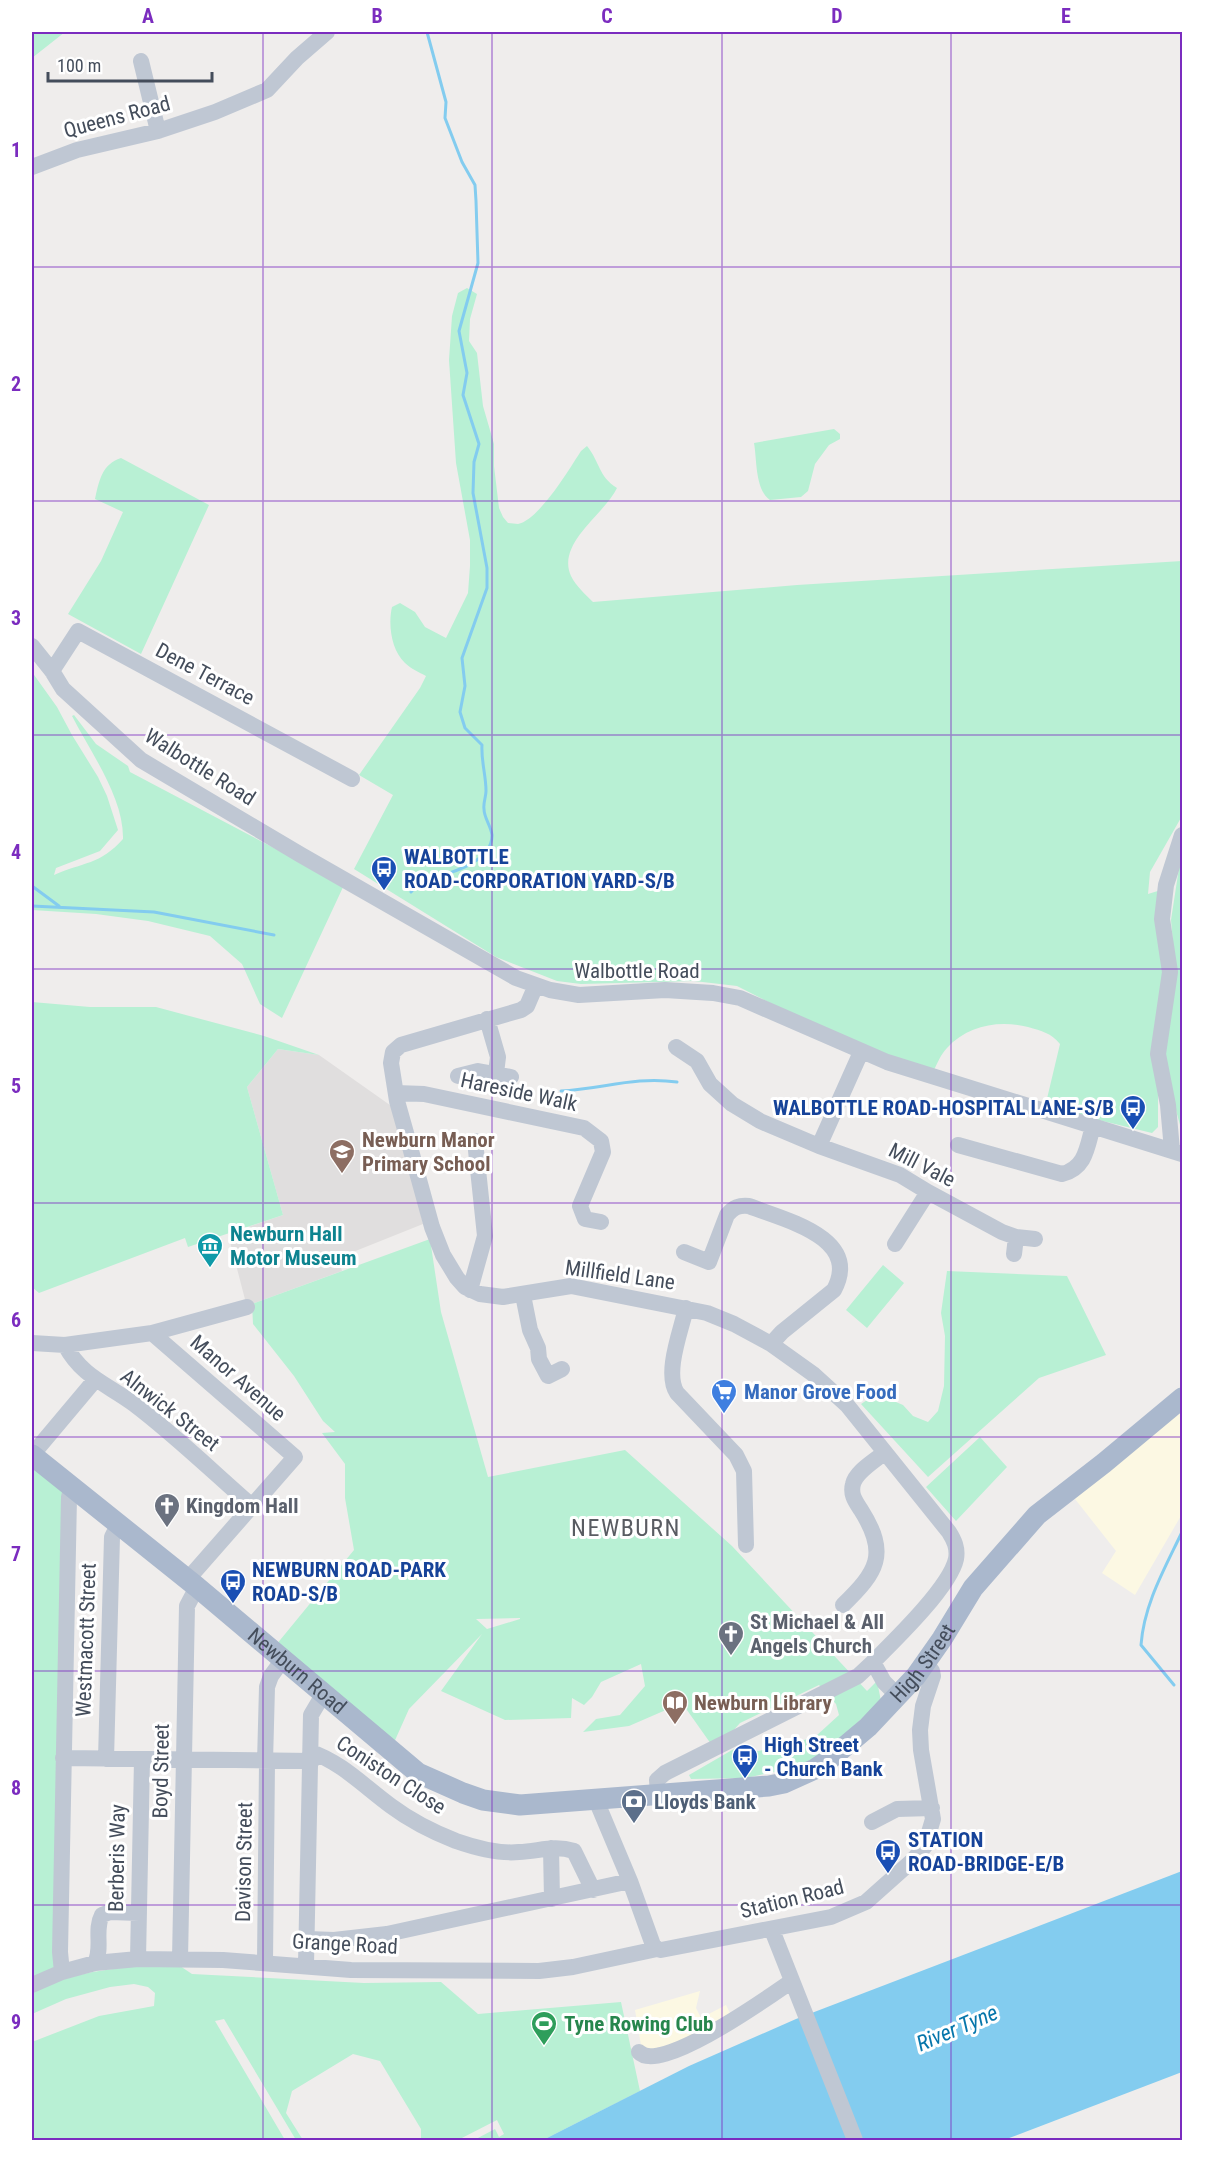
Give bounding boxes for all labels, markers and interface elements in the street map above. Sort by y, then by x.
text: A [142,4,154,28]
text: B [371,4,383,28]
text: C [601,4,613,28]
text: D [831,4,843,28]
text: E [1061,4,1071,28]
scale bar [48,45,212,83]
text: 100 m [57,55,101,76]
street label: Queens Road [61,91,173,143]
text: 1 [11,138,21,162]
text: 2 [11,372,21,396]
text: 3 [11,606,21,630]
street label: Dene Terrace [152,638,258,710]
street label: Walbottle Road [140,724,260,810]
text: 4 [11,840,21,864]
place label: WALBOTTLE ROAD-CORPORATION YARD-S/B [404,845,675,893]
bus stop icon: WALBOTTLE ROAD-CORPORATION YARD-S/B [369,854,399,892]
street label: Walbottle Road [574,959,700,983]
street label: Hareside Walk [458,1068,580,1116]
text: 5 [11,1074,21,1098]
bus stop icon: WALBOTTLE ROAD-HOSPITAL LANE-S/B [1118,1093,1148,1131]
place label: WALBOTTLE ROAD-HOSPITAL LANE-S/B [773,1096,1114,1120]
place label: Newburn Manor Primary School [362,1128,495,1176]
school or university icon: Newburn Manor Primary School [327,1137,357,1175]
street label: Mill Vale [885,1138,959,1192]
place label: Newburn Hall Motor Museum [230,1222,357,1270]
museum icon: Newburn Hall Motor Museum [195,1231,225,1269]
street label: Millfield Lane [564,1255,677,1295]
text: 6 [11,1308,21,1332]
street label: Manor Avenue [185,1330,291,1426]
street label: Alnwick Street [116,1364,224,1456]
supermarket icon: Manor Grove Food [709,1377,739,1415]
place label: Manor Grove Food [744,1380,897,1404]
church icon: Kingdom Hall [152,1491,182,1529]
place label: Kingdom Hall [186,1494,298,1518]
district label: NEWBURN [571,1514,681,1542]
text: 7 [11,1542,21,1566]
place label: NEWBURN ROAD-PARK ROAD-S/B [252,1558,446,1606]
street label: Westmacott Street [71,1563,101,1717]
bus stop icon: NEWBURN ROAD-PARK ROAD-S/B [218,1567,248,1605]
place label: St Michael & All Angels Church [750,1610,884,1658]
church icon: St Michael & All Angels Church [716,1619,746,1657]
street label: High Street [885,1620,960,1707]
street label: Newburn Road [243,1623,351,1719]
library icon: Newburn Library [660,1688,690,1726]
place label: Newburn Library [694,1691,832,1715]
street label: Boyd Street [148,1723,174,1819]
street label: Coniston Close [332,1731,450,1819]
place label: High Street - Church Bank [764,1733,884,1781]
bus stop icon: High Street - Church Bank [730,1742,760,1780]
text: 8 [11,1776,21,1800]
bank icon: Lloyds Bank [619,1787,649,1825]
place label: Lloyds Bank [654,1790,757,1814]
street label: Davison Street [231,1802,257,1922]
street label: Berberis Way [104,1804,130,1912]
place label: STATION ROAD-BRIDGE-E/B [908,1828,1064,1876]
bus stop icon: STATION ROAD-BRIDGE-E/B [873,1837,903,1875]
street label: Station Road [738,1875,846,1923]
street label: Grange Road [292,1929,398,1959]
water label: River Tyne [913,2000,1001,2056]
sports icon: Tyne Rowing Club [529,2009,559,2047]
text: 9 [11,2010,21,2034]
place label: Tyne Rowing Club [564,2012,714,2036]

